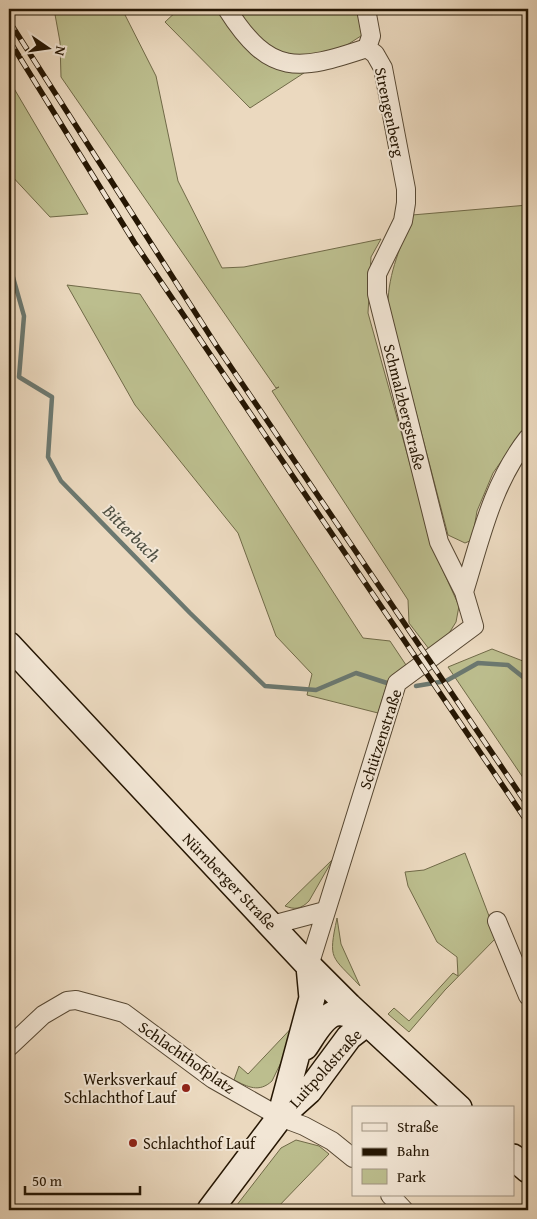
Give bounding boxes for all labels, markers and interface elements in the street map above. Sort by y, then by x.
north arrow [22,22,72,72]
text: N [50,44,71,58]
street label: Strengenberg [369,65,411,159]
street label: Schmalzbergstraße [378,342,432,472]
water label: Bitterbach [96,497,167,568]
street label: Schützenstraße [352,686,408,792]
street label: Nürnberger Straße [177,827,283,935]
street label: Schlachthofplatz [134,1015,240,1099]
street label: Luitpoldstraße [283,1023,367,1113]
place label: Werksverkauf Schlachthof Lauf [64,1067,178,1109]
marker: Werksverkauf Schlachthof Lauf [180,1082,192,1094]
legend [352,1106,514,1196]
text: Straße [397,1116,439,1137]
place label: Schlachthof Lauf [143,1131,257,1155]
marker: Schlachthof Lauf [127,1137,139,1149]
text: Bahn [397,1140,430,1161]
scale bar [25,1164,140,1196]
text: Park [397,1166,426,1187]
text: 50 m [32,1170,63,1191]

